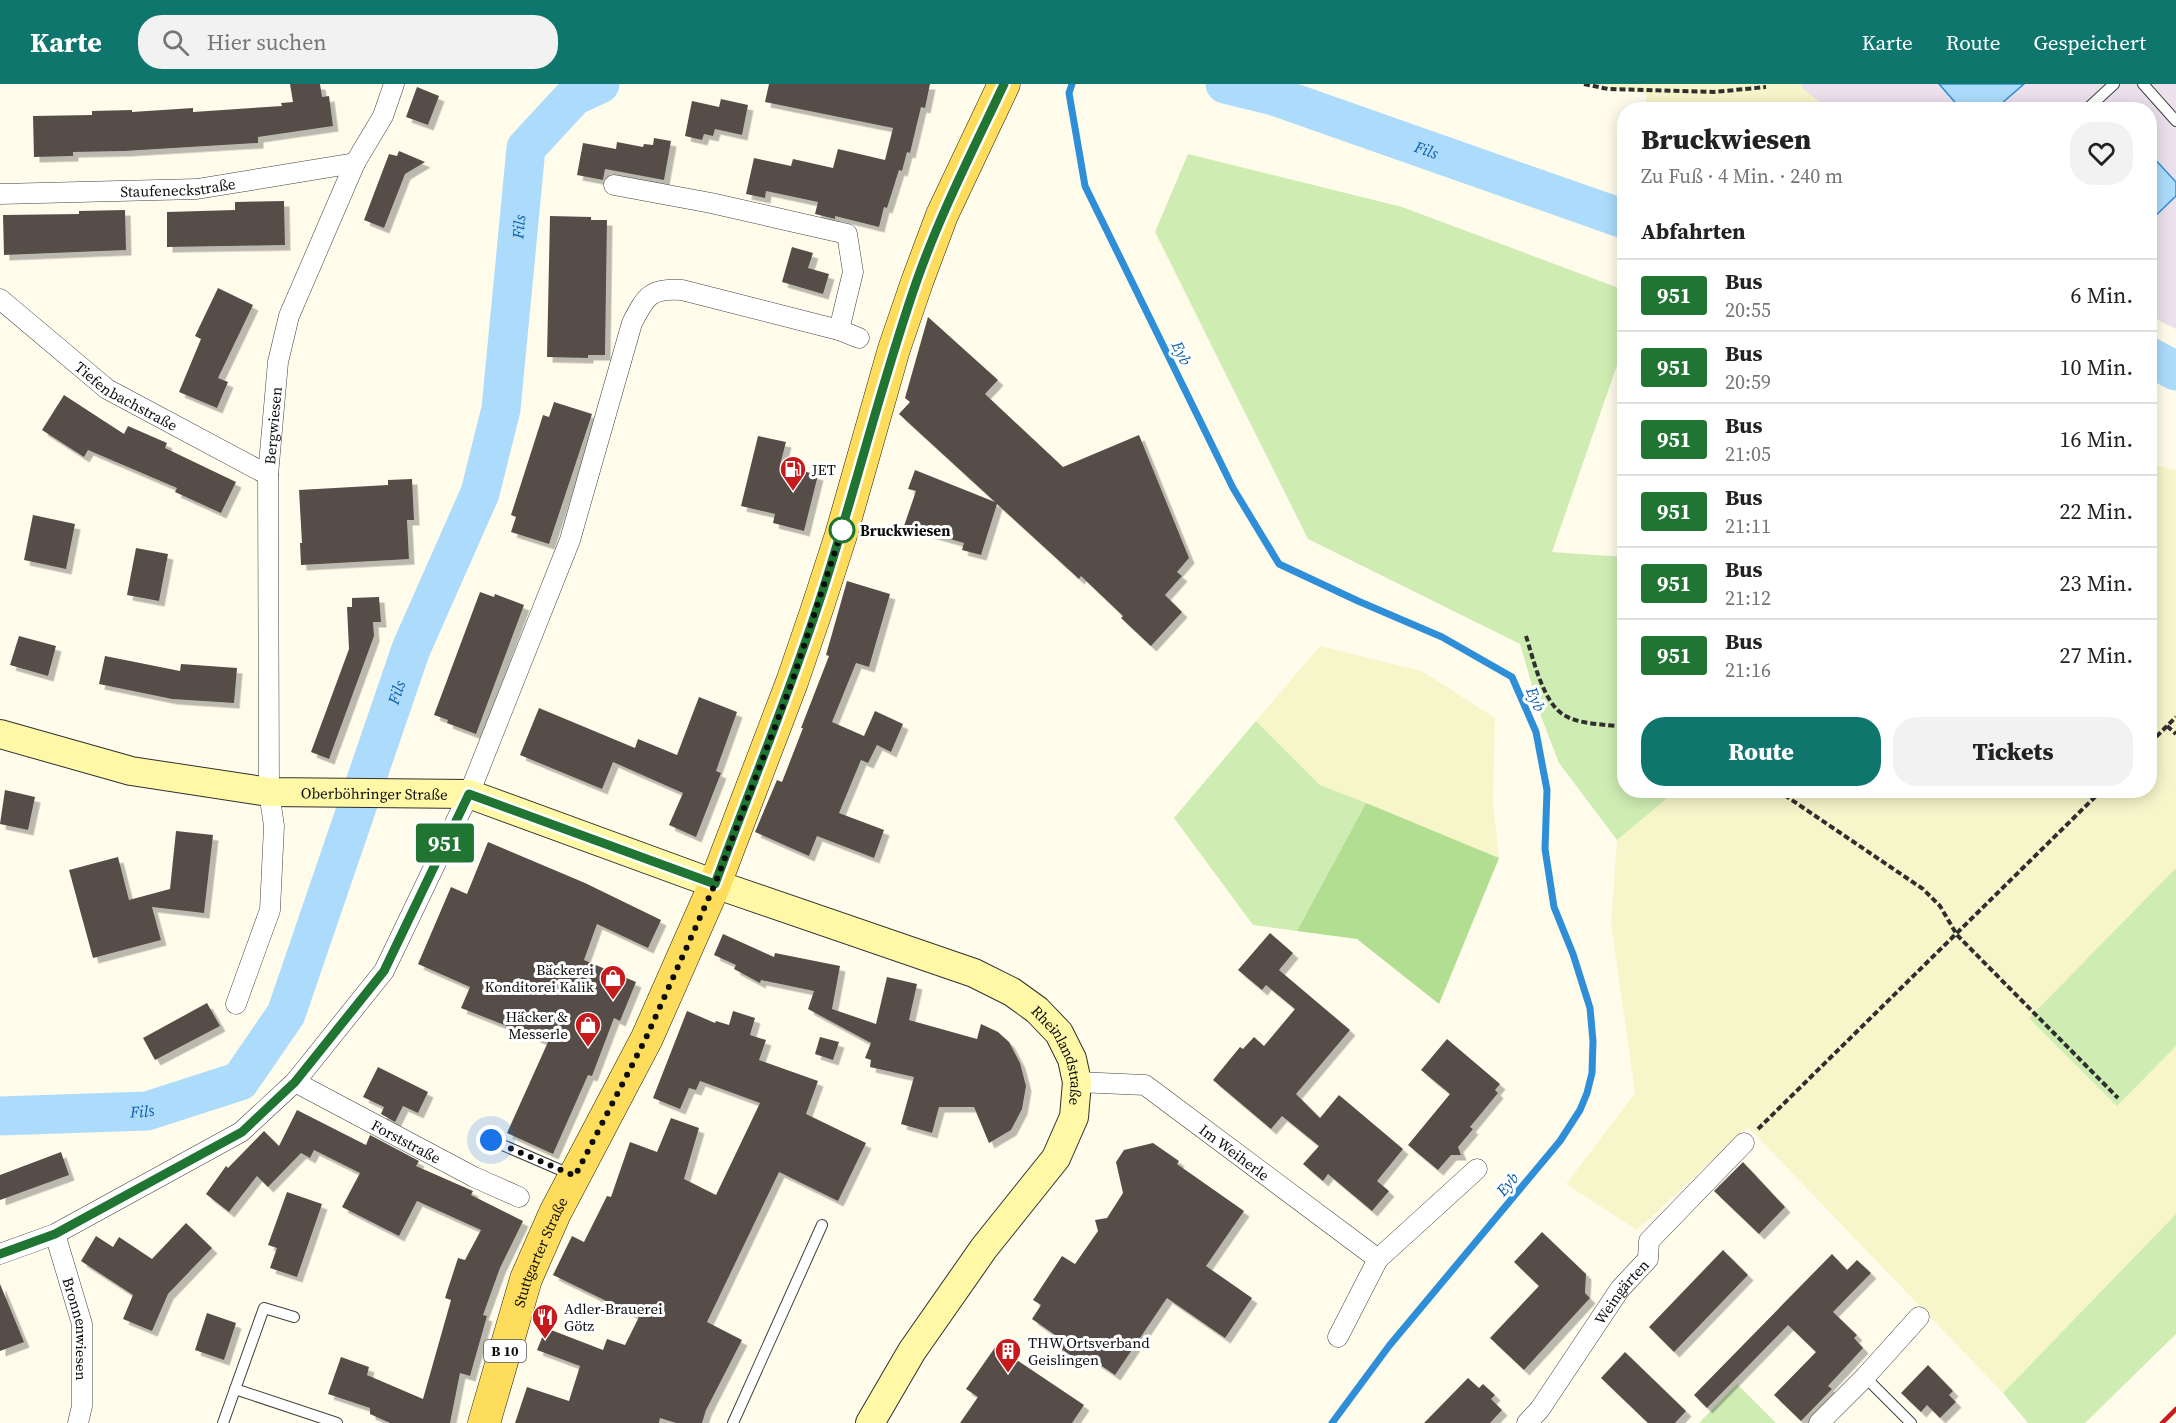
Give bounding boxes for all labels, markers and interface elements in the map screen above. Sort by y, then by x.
search box [138,15,558,69]
text: Karte [30,23,102,61]
icon: search [159,26,192,59]
text: Hier suchen [207,27,327,57]
text: Karte [1862,28,1913,57]
text: Route [1946,28,2000,57]
text: Gespeichert [2033,28,2146,57]
text: Bruckwiesen [1641,120,1811,158]
button: heart [2070,122,2133,185]
water label: Fils [1411,135,1442,164]
text: Zu Fuß · 4 Min. · 240 m [1641,162,1843,190]
street label: Staufeneckstraße [120,172,237,201]
water label: Fils [506,214,531,241]
text: Abfahrten [1641,216,1746,246]
text: Bus [1725,266,1762,296]
text: 6 Min. [2071,280,2133,310]
text: 951 [1657,281,1691,310]
text: 20:55 [1725,296,1771,324]
water label: Eyb [1166,336,1197,369]
text: Bus [1725,338,1762,368]
text: 10 Min. [2060,352,2133,382]
text: 951 [1657,353,1691,382]
street label: Tiefenbachstraße [71,356,182,436]
text: 20:59 [1725,368,1771,396]
street label: Bergwiesen [258,386,286,465]
text: Bus [1725,410,1762,440]
text: 16 Min. [2060,424,2133,454]
text: 951 [1657,425,1691,454]
text: 21:05 [1725,440,1771,468]
fuel station icon: JET [778,454,808,492]
place label: JET [811,459,836,480]
text: Bus [1725,482,1762,512]
text: 22 Min. [2060,496,2133,526]
text: 951 [1657,497,1691,526]
text: 21:11 [1725,512,1771,540]
marker: Bruckwiesen [829,517,855,543]
place label: Bruckwiesen [860,520,950,541]
text: Bus [1725,554,1762,584]
text: 23 Min. [2060,568,2133,598]
text: 951 [1657,569,1691,598]
text: 21:12 [1725,584,1771,612]
text: Bus [1725,626,1762,656]
text: 27 Min. [2060,640,2133,670]
text: 951 [1657,641,1691,670]
text: 21:16 [1725,656,1771,684]
water label: Fils [382,677,410,708]
water label: Eyb [1521,682,1551,715]
button: Route [1641,717,1881,786]
button: Tickets [1893,717,2133,786]
street label: Oberböhringer Straße [301,782,448,804]
line badge: 951 [410,824,480,862]
text: 951 [428,829,462,858]
place label: Bäckerei Konditorei Kalik [484,959,595,997]
shop icon: Bäckerei Konditorei Kalik [598,963,628,1001]
street label: Rheinlandstraße [1027,1000,1088,1107]
place label: Häcker & Messerle [505,1006,568,1044]
shop icon: Häcker & Messerle [573,1010,603,1048]
water label: Fils [129,1098,157,1123]
street label: Forststraße [368,1114,445,1168]
street label: Im Weiherle [1195,1119,1274,1185]
your location [476,1125,506,1155]
water label: Eyb [1490,1167,1523,1201]
street label: Stuttgarter Straße [508,1193,572,1310]
street label: Weingärten [1589,1254,1653,1328]
street label: Bronnenwiesen [58,1274,93,1381]
place label: Adler-Brauerei Götz [564,1298,663,1336]
restaurant icon: Adler-Brauerei Götz [530,1302,560,1340]
place label: THW Ortsverband Geislingen [1028,1332,1150,1370]
building icon: THW Ortsverband Geislingen [993,1336,1023,1374]
road number: B 10 [484,1340,526,1362]

